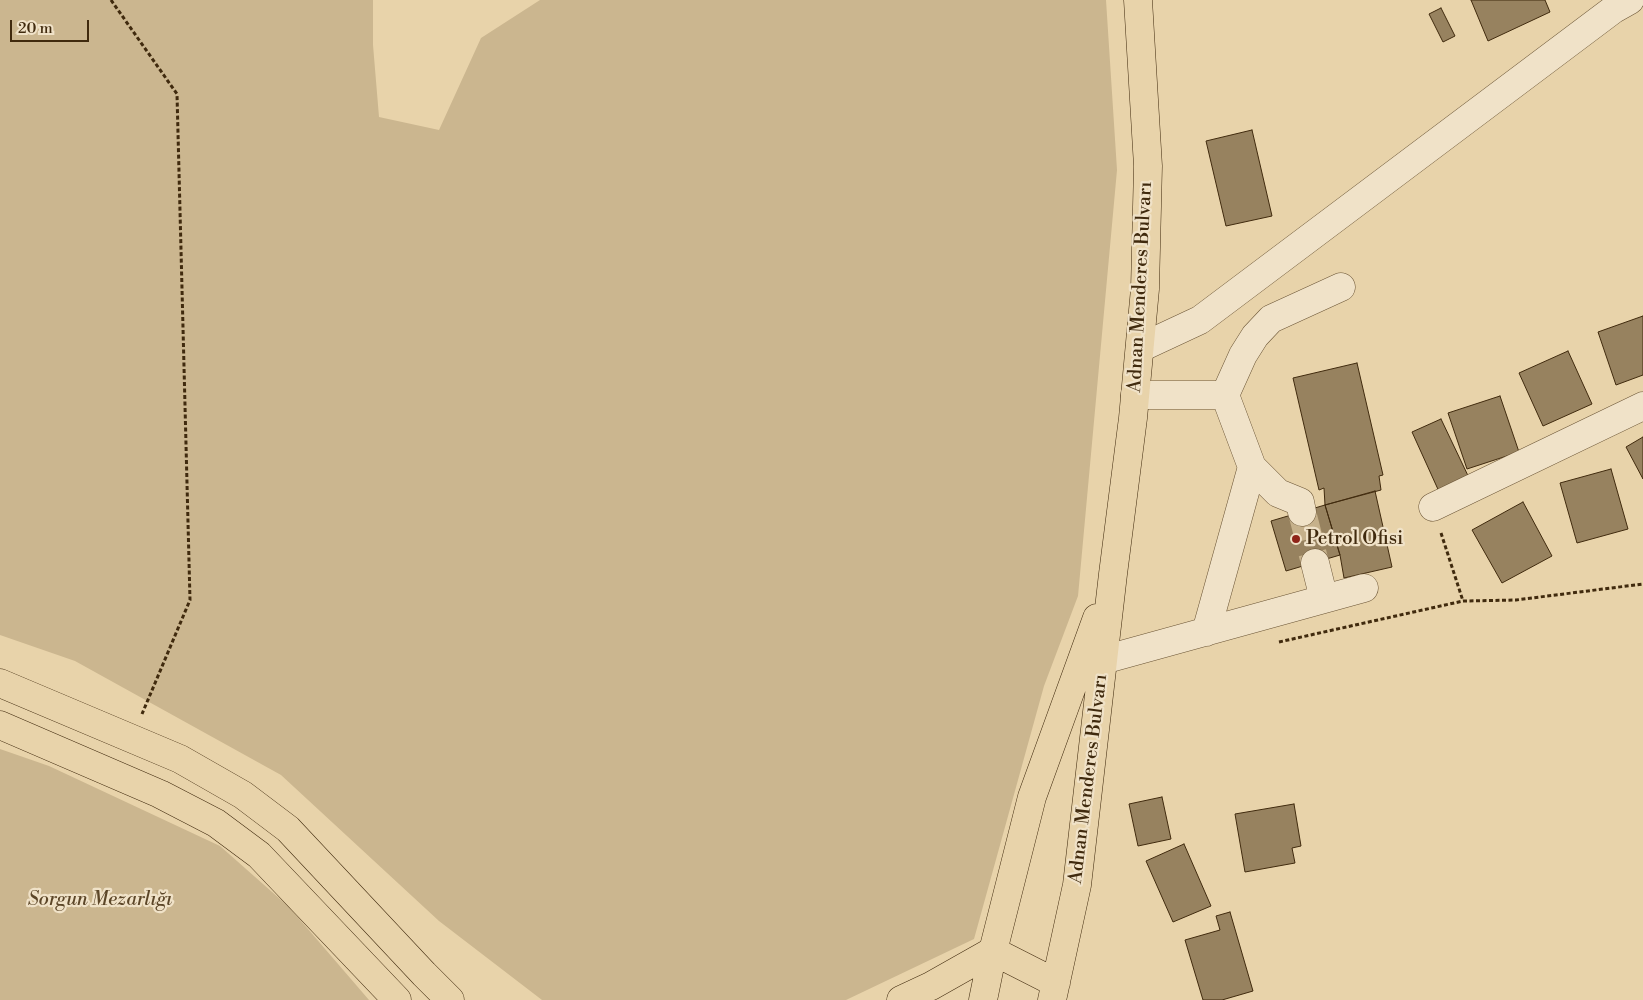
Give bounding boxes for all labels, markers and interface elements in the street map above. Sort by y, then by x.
scale bar [12,10,91,42]
text: 20 m [18,19,53,38]
street label: Adnan Menderes Bulvarı [1124,181,1158,393]
place label: Petrol Ofisi [1306,528,1403,550]
marker: Petrol Ofisi [1290,533,1302,545]
street label: Adnan Menderes Bulvarı [1065,673,1113,885]
park label: Sorgun Mezarlığı [28,889,172,911]

